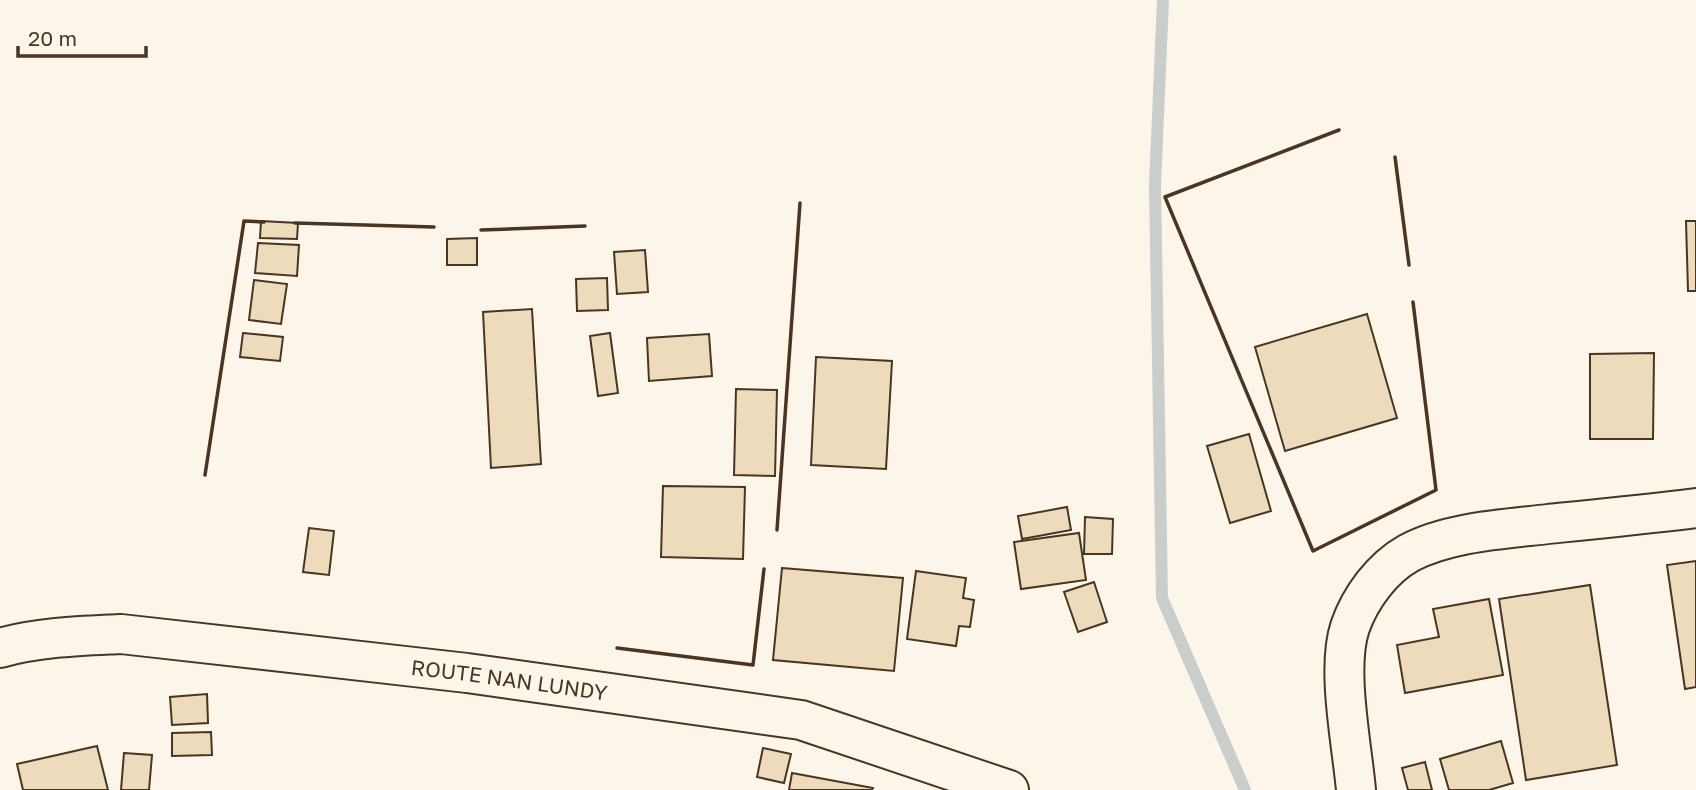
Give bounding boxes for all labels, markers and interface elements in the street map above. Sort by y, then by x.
scale bar [18,14,145,58]
text: 20 m [28,25,77,51]
street label: ROUTE NAN LUNDY [410,654,610,706]

